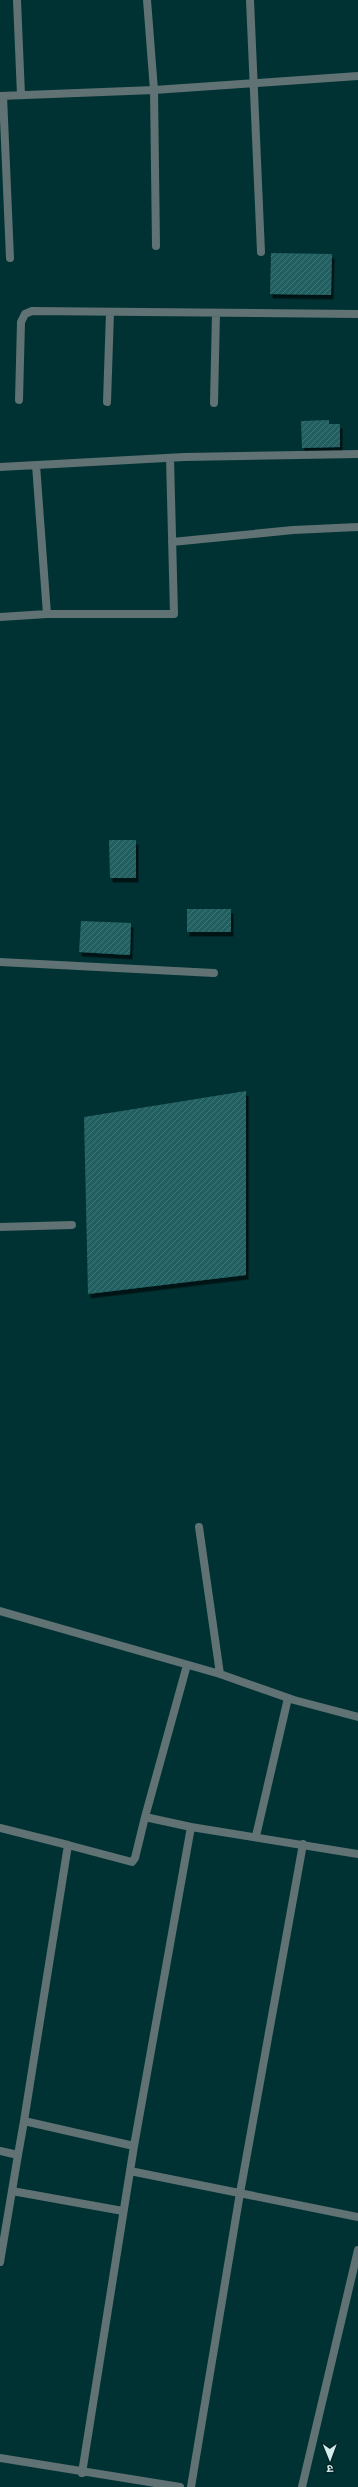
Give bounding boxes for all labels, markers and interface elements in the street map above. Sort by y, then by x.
north arrow [310,2439,350,2479]
text: उ [326,2462,334,2476]

